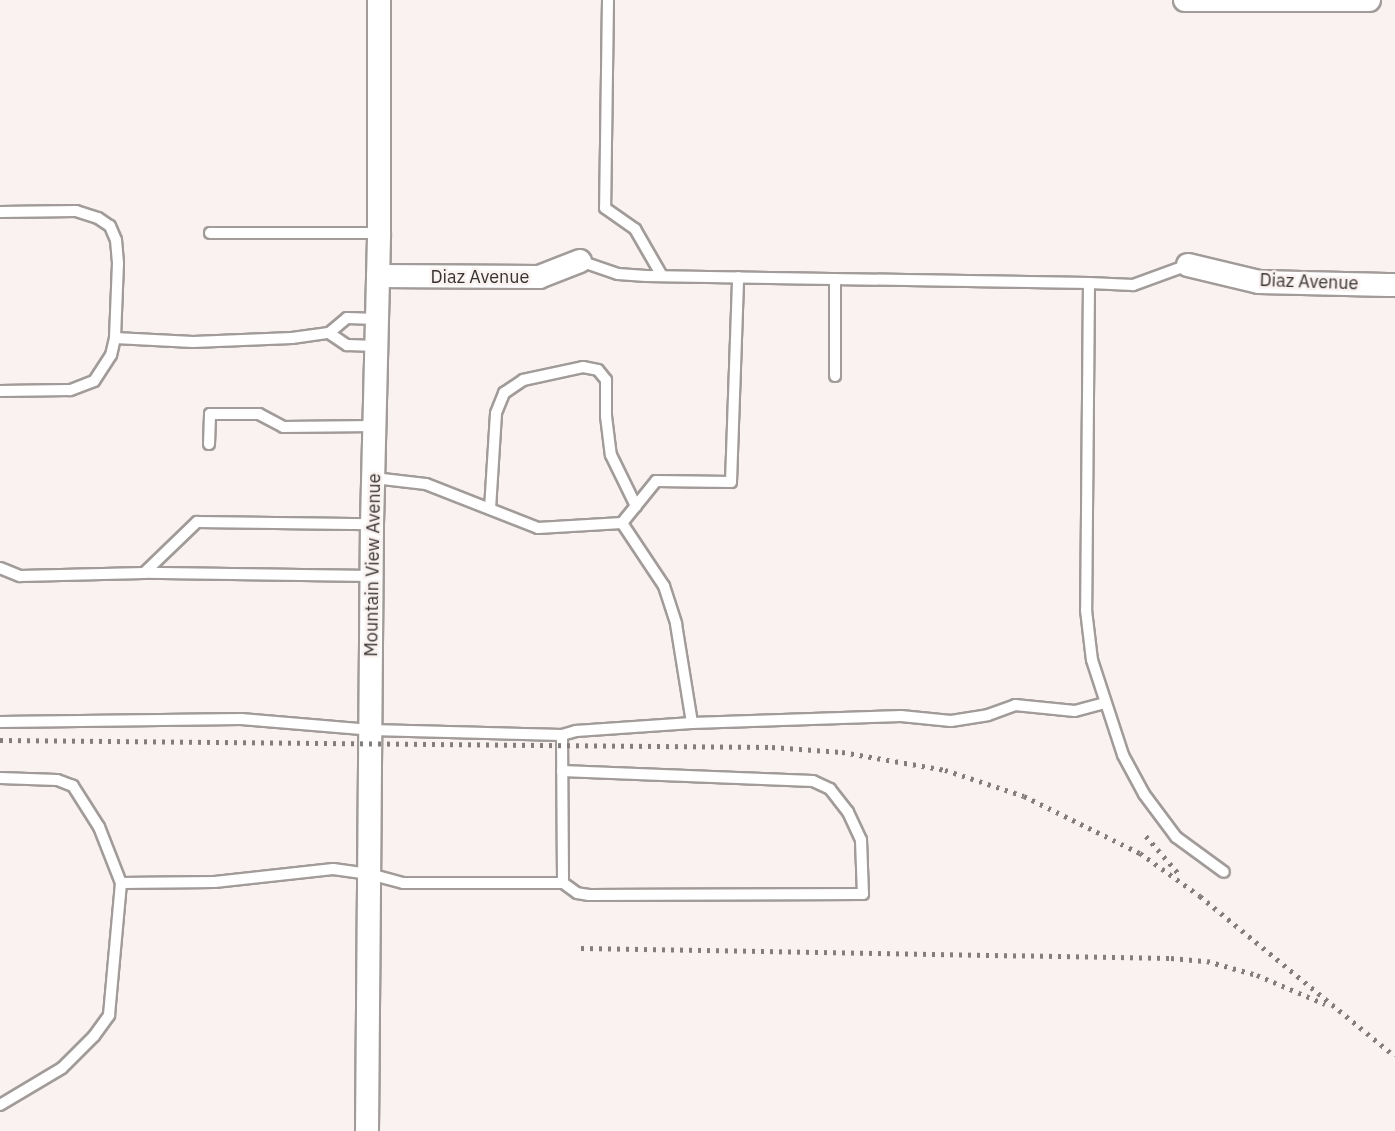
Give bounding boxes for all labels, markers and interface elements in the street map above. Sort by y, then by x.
street label: Diaz Avenue [431,266,529,288]
street label: Diaz Avenue [1259,269,1359,295]
street label: Mountain View Avenue [361,473,385,657]

